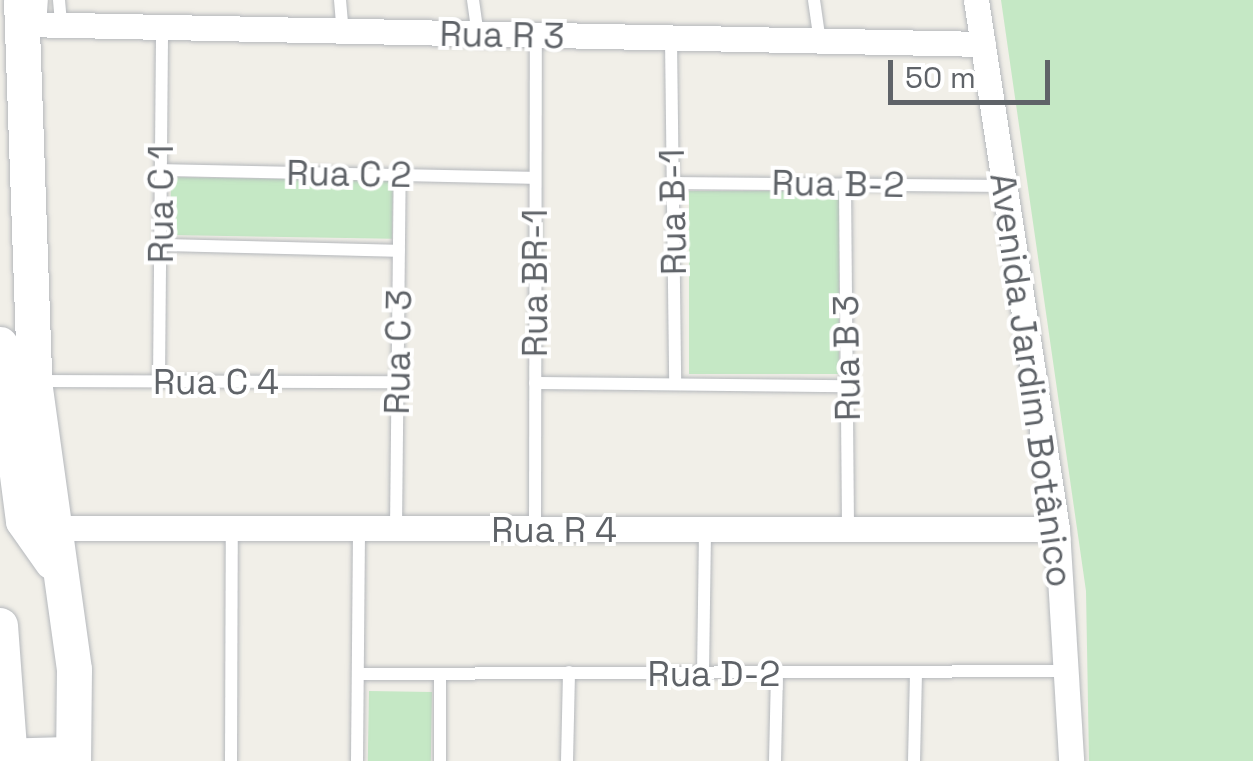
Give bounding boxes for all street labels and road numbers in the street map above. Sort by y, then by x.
street label: Rua R 3 [439,13,565,57]
street label: Rua C 1 [140,145,182,263]
street label: Rua B-1 [651,148,695,276]
street label: Rua C 2 [286,152,412,196]
street label: Rua B-2 [771,162,905,206]
street label: Avenida Jardim Botânico [981,170,1081,590]
street label: Rua BR-1 [514,209,556,357]
street label: Rua C 3 [376,289,420,415]
street label: Rua B 3 [825,295,869,421]
street label: Rua C 4 [153,361,279,403]
street label: Rua R 4 [491,509,617,551]
street label: Rua D-2 [648,653,780,695]

